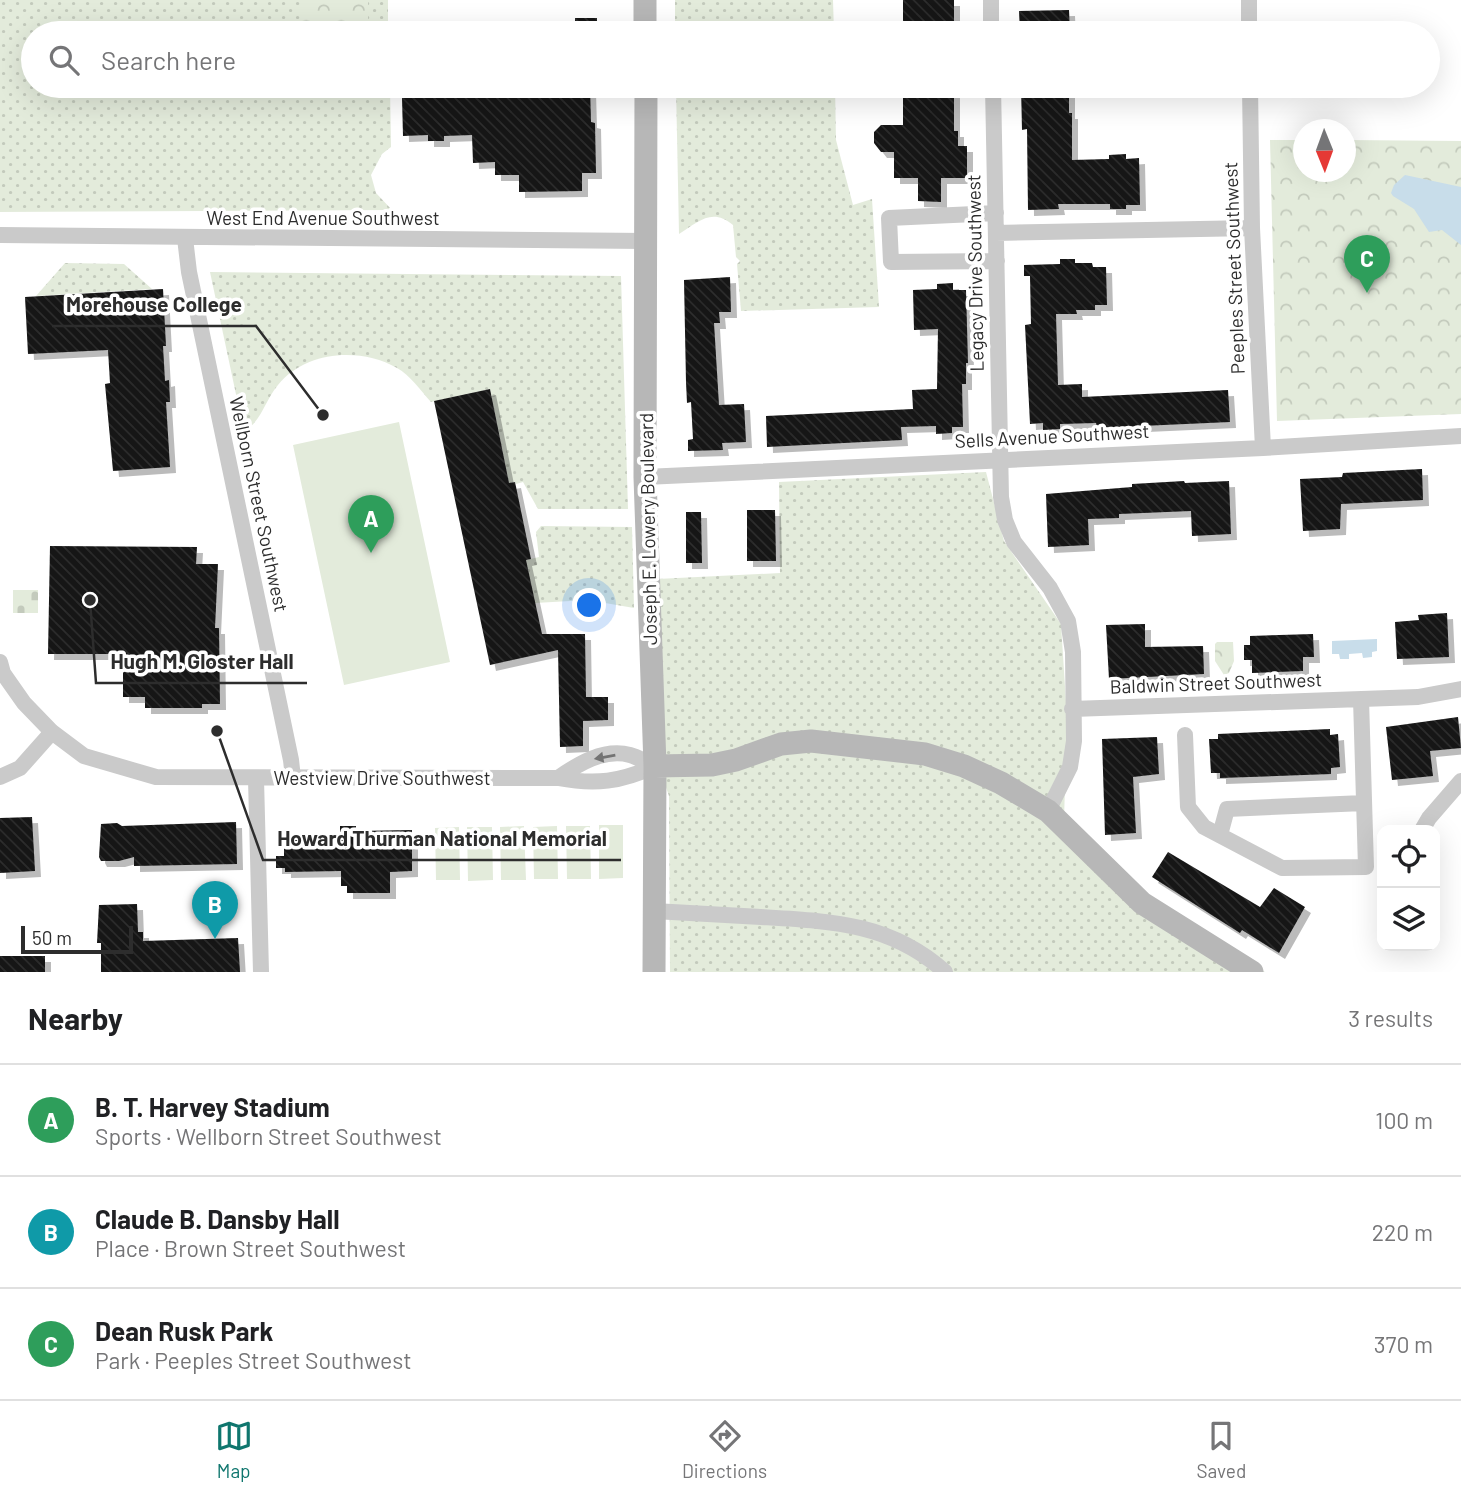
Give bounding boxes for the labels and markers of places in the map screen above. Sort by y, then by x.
pin: C [1344,235,1390,293]
callout: Morehouse College [52,284,256,326]
pin: A [348,495,394,553]
callout: Hugh M. Gloster Hall [96,641,307,683]
callout: Howard Thurman National Memorial [263,818,621,860]
pin: B [192,881,238,939]

